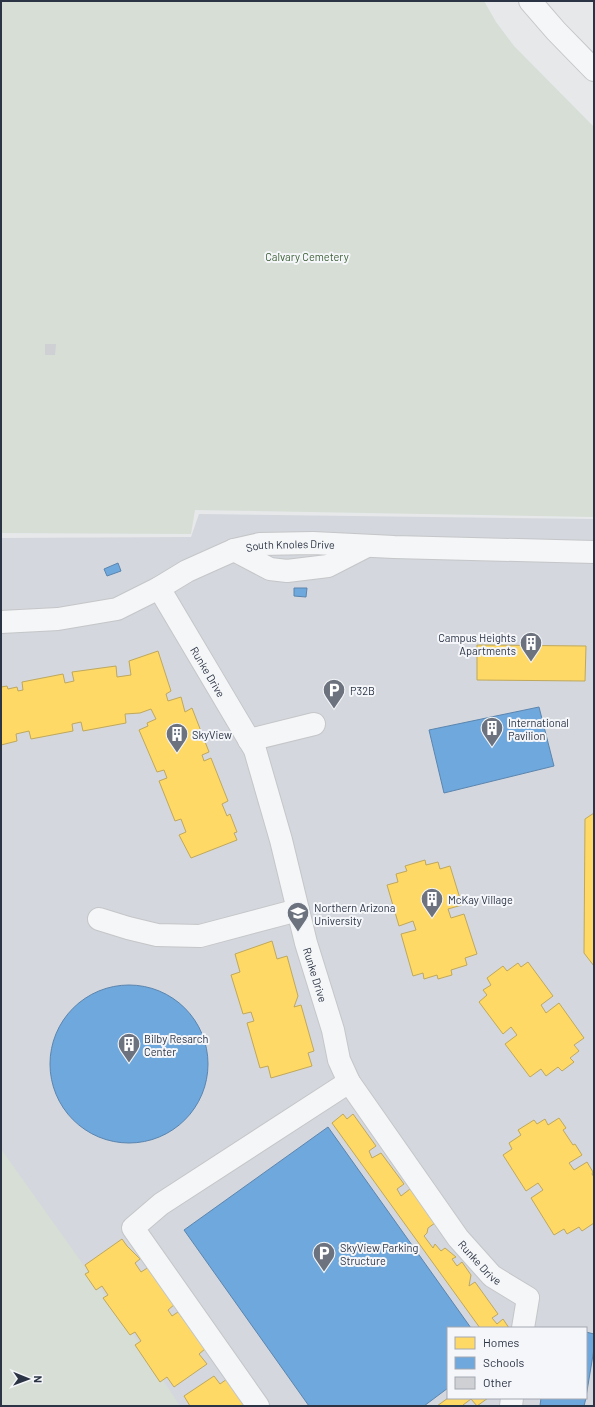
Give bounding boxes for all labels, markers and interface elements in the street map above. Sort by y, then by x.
park label: Calvary Cemetery [265,250,349,263]
street label: South Knoles Drive [244,536,335,554]
building icon: Campus Heights Apartments [518,630,544,663]
place label: Campus Heights Apartments [438,631,516,657]
street label: Runke Drive [188,644,229,699]
parking icon: P32B [321,677,347,710]
place label: P32B [350,684,375,697]
building icon: International Pavilion [479,715,505,748]
place label: International Pavilion [508,716,569,742]
building icon: SkyView [164,721,190,754]
place label: SkyView [192,728,232,741]
building icon: McKay Village [419,886,445,919]
place label: McKay Village [448,893,513,906]
school or university icon: Northern Arizona University [285,900,311,933]
place label: Northern Arizona University [314,901,395,927]
street label: Runke Drive [301,946,330,1004]
building icon: Bilby Resarch Center [116,1031,142,1064]
place label: Bilby Resarch Center [144,1032,208,1058]
street label: Runke Drive [456,1237,504,1287]
parking icon: SkyView Parking Structure [311,1240,337,1273]
place label: SkyView Parking Structure [340,1241,418,1267]
legend [447,1327,587,1399]
text: Homes [483,1335,520,1349]
text: Schools [483,1355,524,1369]
north arrow [8,1359,48,1399]
text: N [32,1375,45,1383]
text: Other [483,1375,513,1389]

